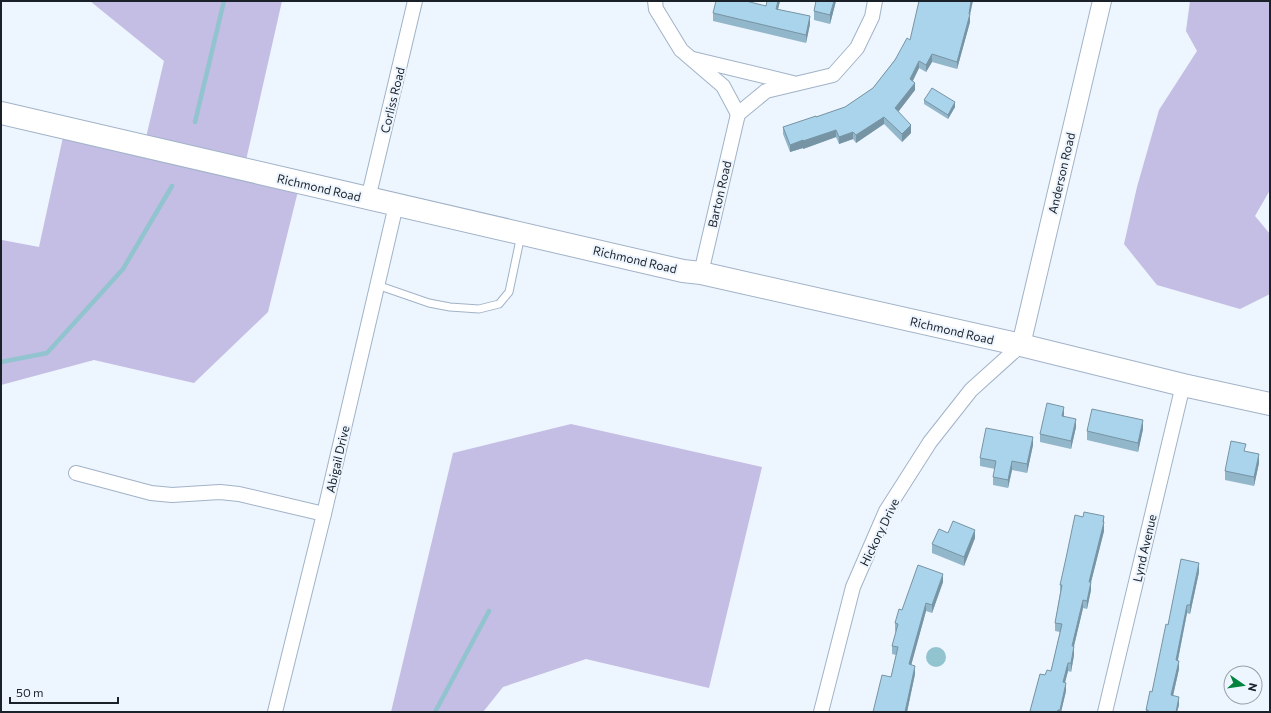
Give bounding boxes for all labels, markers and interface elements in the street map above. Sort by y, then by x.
street label: Corliss Road [377,65,407,134]
street label: Anderson Road [1045,131,1077,215]
street label: Barton Road [705,159,733,229]
street label: Richmond Road [276,171,362,203]
street label: Richmond Road [592,243,678,275]
street label: Richmond Road [909,314,995,346]
street label: Abigail Drive [322,424,352,494]
street label: Hickory Drive [857,496,901,568]
street label: Lynd Avenue [1129,513,1159,583]
north arrow [1223,665,1263,705]
scale bar [10,679,118,705]
text: N [1246,682,1260,693]
text: 50 m [16,685,44,699]

